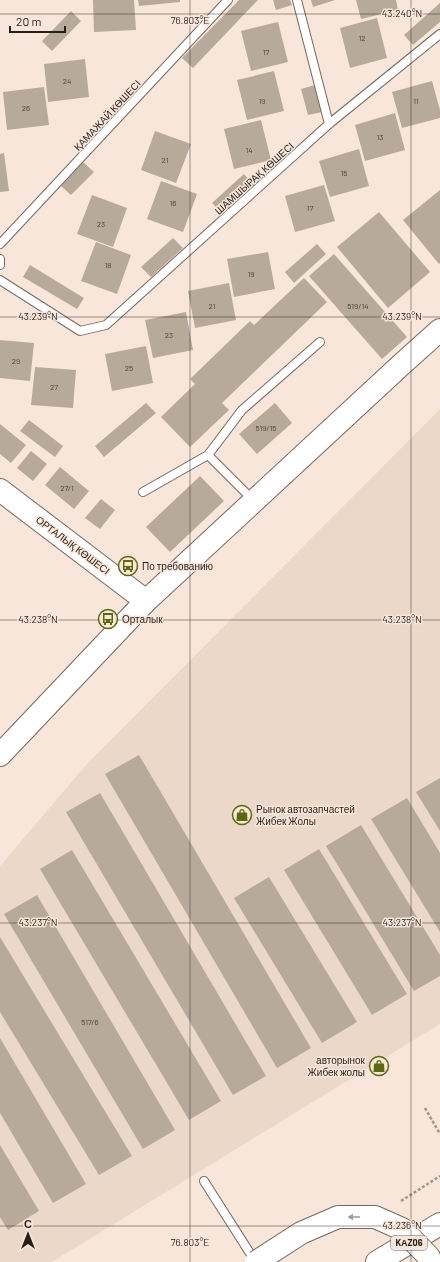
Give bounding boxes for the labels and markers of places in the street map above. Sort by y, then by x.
bus stop icon: По требованию [117,555,139,577]
place label: По требованию [142,560,213,572]
bus stop icon: Орталык [97,608,119,630]
place label: Орталык [122,613,163,625]
place label: Рынок автозапчастей Жибек Жолы [256,803,355,827]
shop icon: Рынок автозапчастей Жибек Жолы [231,804,253,826]
place label: авторынок Жибек жолы [308,1054,366,1078]
shop icon: авторынок Жибек жолы [368,1055,390,1077]

